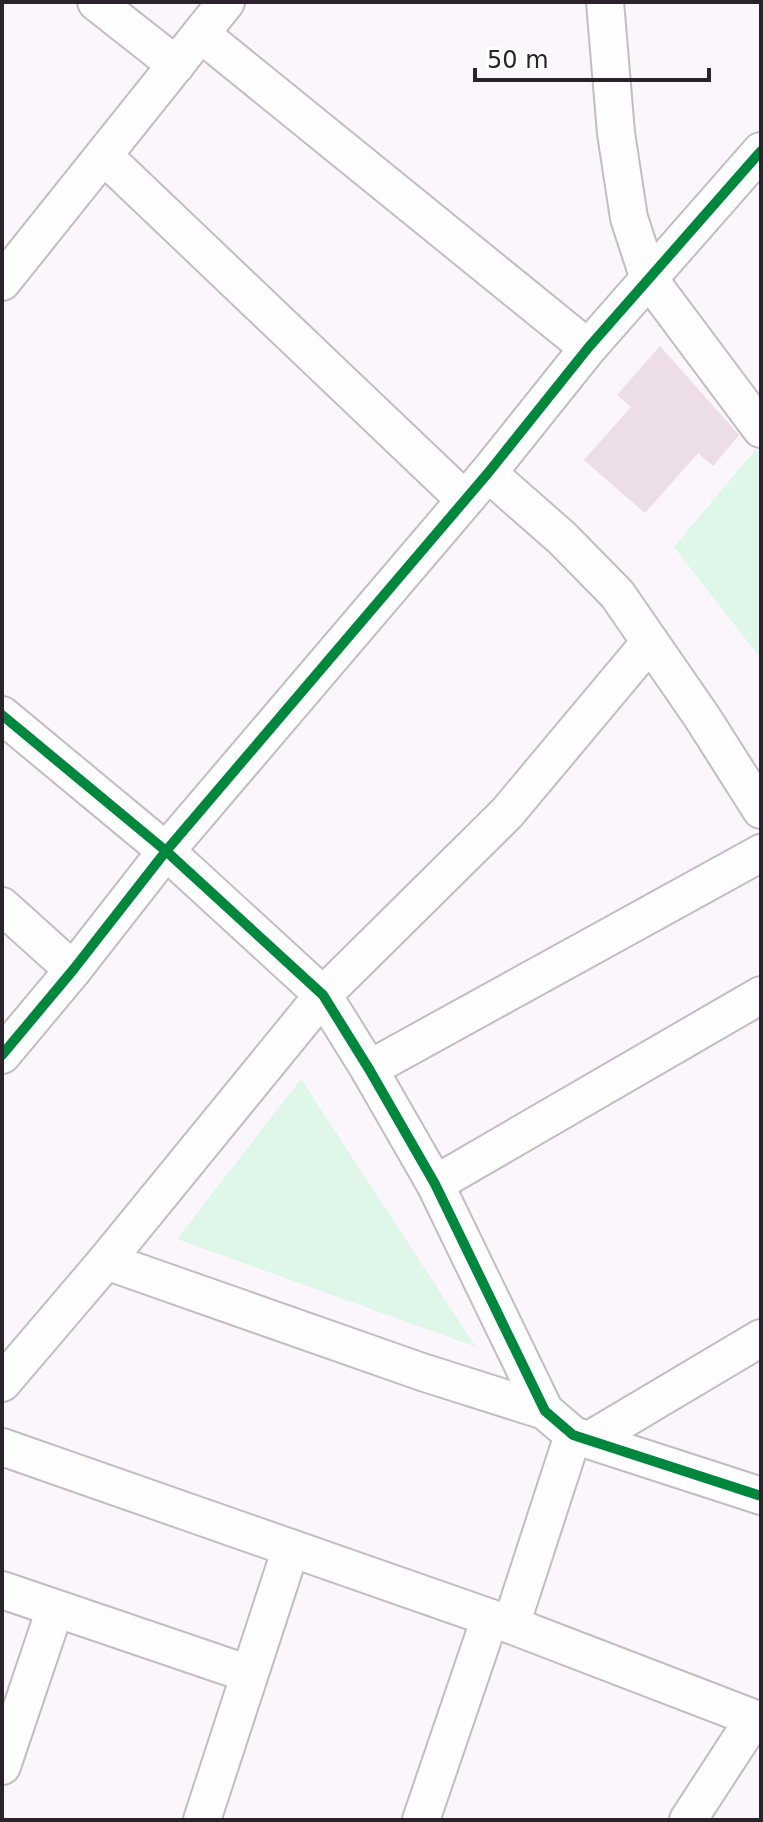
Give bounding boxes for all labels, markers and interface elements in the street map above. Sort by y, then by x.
scale bar [475,32,709,82]
text: 50 m [487,46,549,74]

